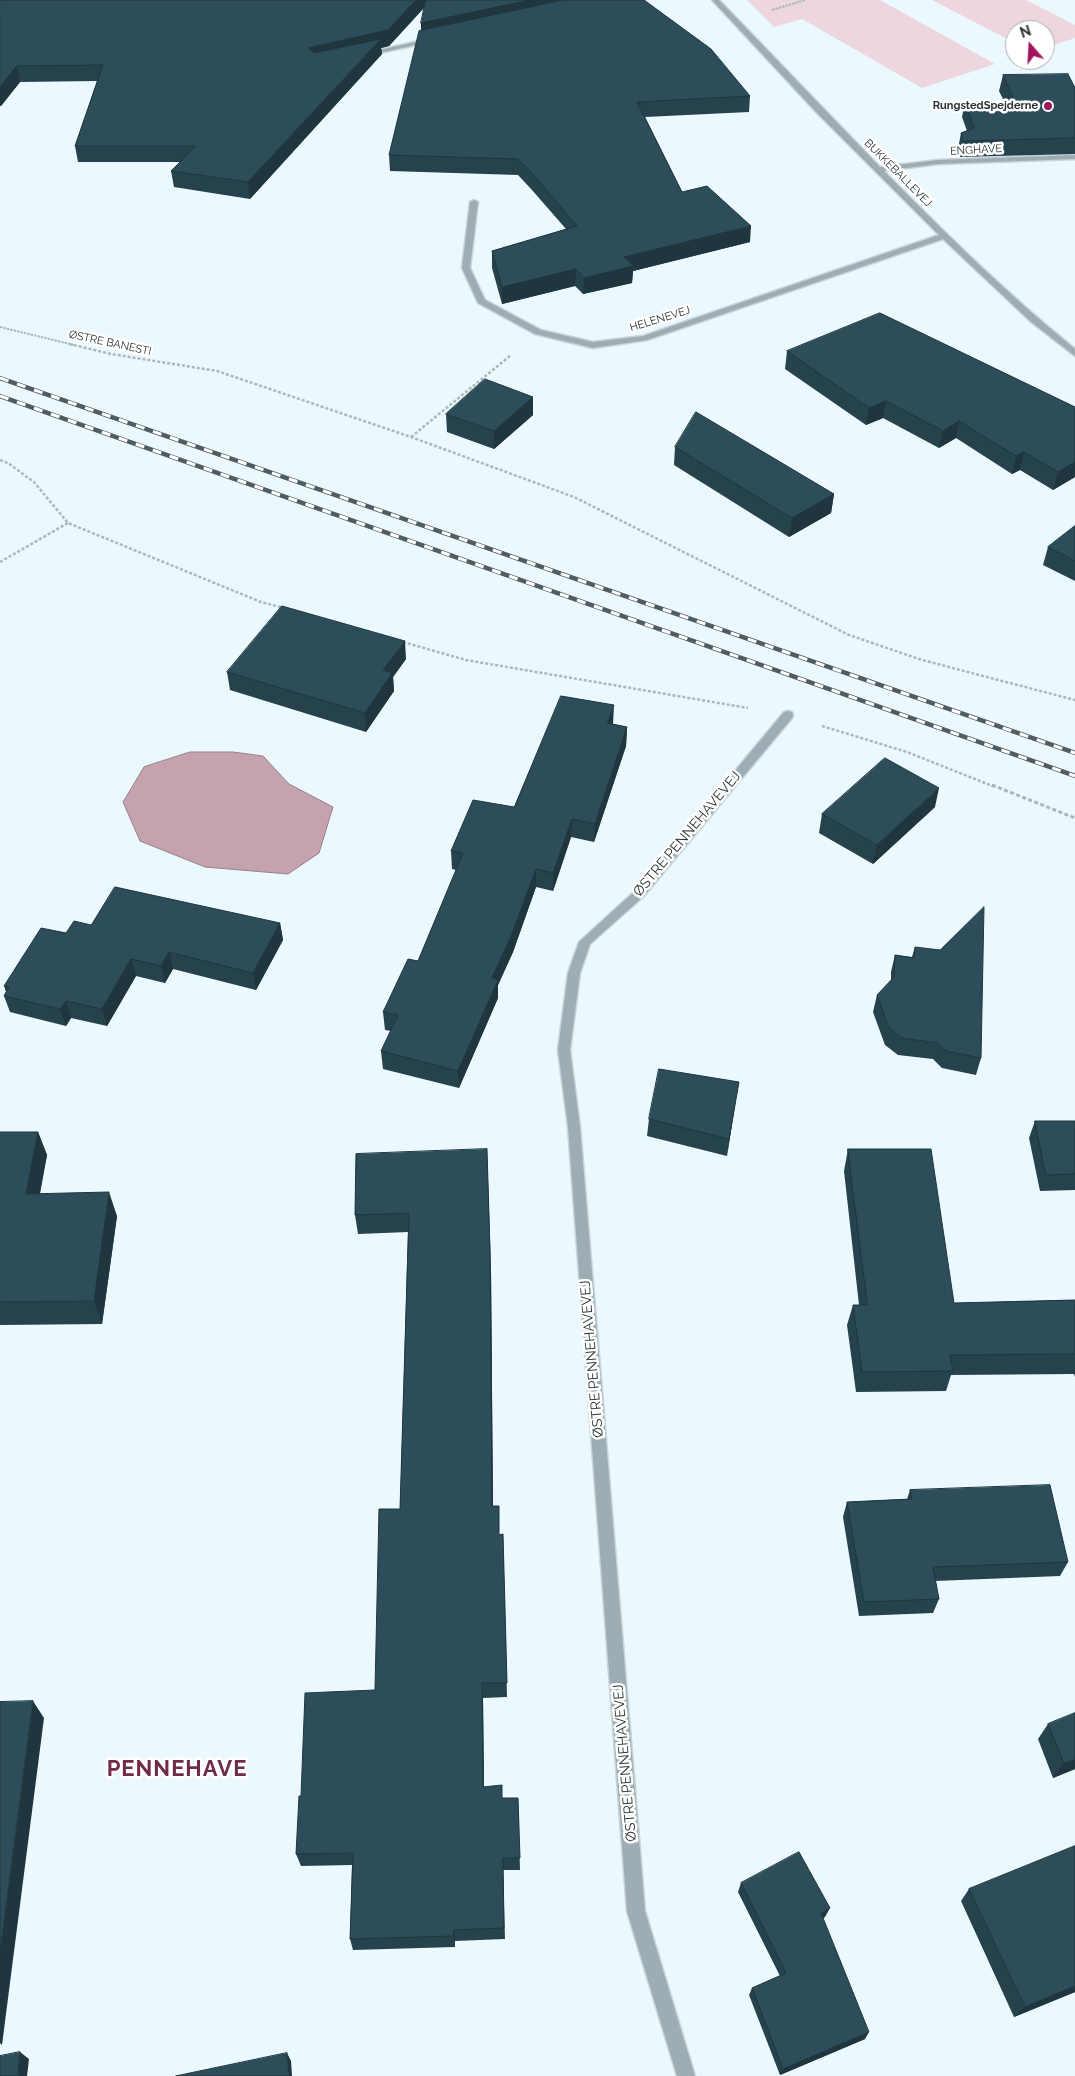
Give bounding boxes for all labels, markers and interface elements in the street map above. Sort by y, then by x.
north arrow [1005,20,1055,70]
text: N [1018,22,1033,41]
place label: RungstedSpejderne [933,99,1038,113]
marker: RungstedSpejderne [1042,100,1054,112]
street label: BUKKEBALLEVEJ [861,136,935,210]
street label: ENGHAVE [950,142,1002,158]
street label: HELENEVEJ [628,304,692,334]
street label: ØSTRE BANESTI [67,328,153,358]
street label: ØSTRE PENNEHAVEVEJ [630,768,744,900]
street label: ØSTRE PENNEHAVEVEJ [577,1280,607,1438]
street label: ØSTRE PENNEHAVEVEJ [610,1684,640,1842]
district label: PENNEHAVE [106,1756,248,1782]

